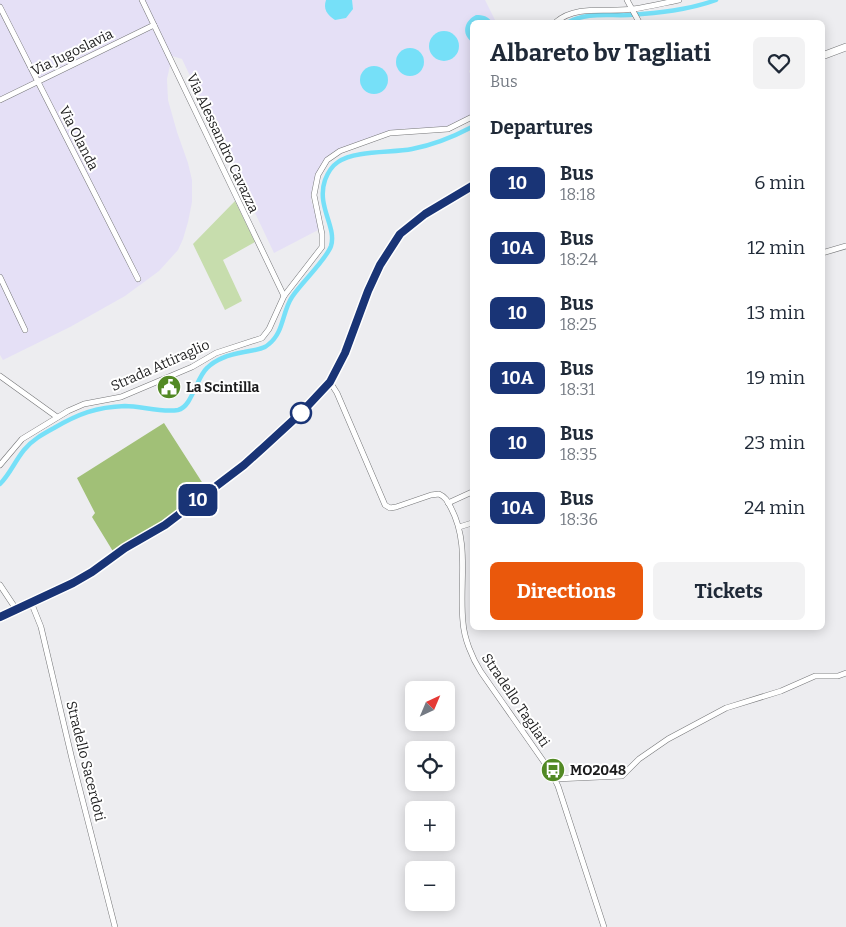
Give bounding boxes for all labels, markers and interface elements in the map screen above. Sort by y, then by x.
street label: Via Jugoslavia [28,25,116,80]
button: heart [753,37,805,89]
text: Albareto bv Tagliati [490,39,711,67]
street label: Via Alessandro Cavazza [183,71,262,216]
text: Bus [490,72,518,91]
street label: Via Olanda [55,103,102,174]
text: Departures [490,116,593,139]
text: Bus [560,162,594,185]
text: 6 min [754,171,805,194]
text: 10 [508,172,527,194]
text: 18:18 [560,185,596,204]
text: Bus [560,227,594,250]
text: 12 min [747,236,805,259]
text: 10A [501,237,534,259]
text: 18:24 [560,250,598,269]
text: Bus [560,292,594,315]
text: 13 min [747,301,805,324]
text: 10 [508,302,527,324]
text: 18:25 [560,315,597,334]
street label: Strada Attiraglio [108,336,212,395]
text: Bus [560,357,594,380]
text: 19 min [747,366,805,389]
text: 10A [501,367,534,389]
public building icon: La Scintilla [156,374,182,400]
place label: La Scintilla [186,379,260,396]
text: 18:31 [560,380,595,399]
unlabelled marker [290,402,312,424]
text: Bus [560,422,594,445]
text: 23 min [744,431,805,454]
text: 10 [508,432,527,454]
text: 18:35 [560,445,597,464]
line badge: 10 [176,484,220,516]
text: Bus [560,487,594,510]
text: 10 [188,489,208,511]
text: 24 min [744,496,805,519]
text: 10A [501,497,534,519]
text: 18:36 [560,510,598,529]
button: Directions [490,562,643,620]
button: Tickets [653,562,805,620]
street label: Stradello Tagliati [478,650,553,750]
north arrow [405,681,455,731]
map controls [405,681,455,911]
street label: Stradello Sacerdoti [62,699,109,823]
button: locate [405,741,455,791]
bus stop icon: MO2048 [540,757,566,783]
place label: MO2048 [570,762,626,779]
button: + [405,801,455,851]
button: − [405,861,455,911]

